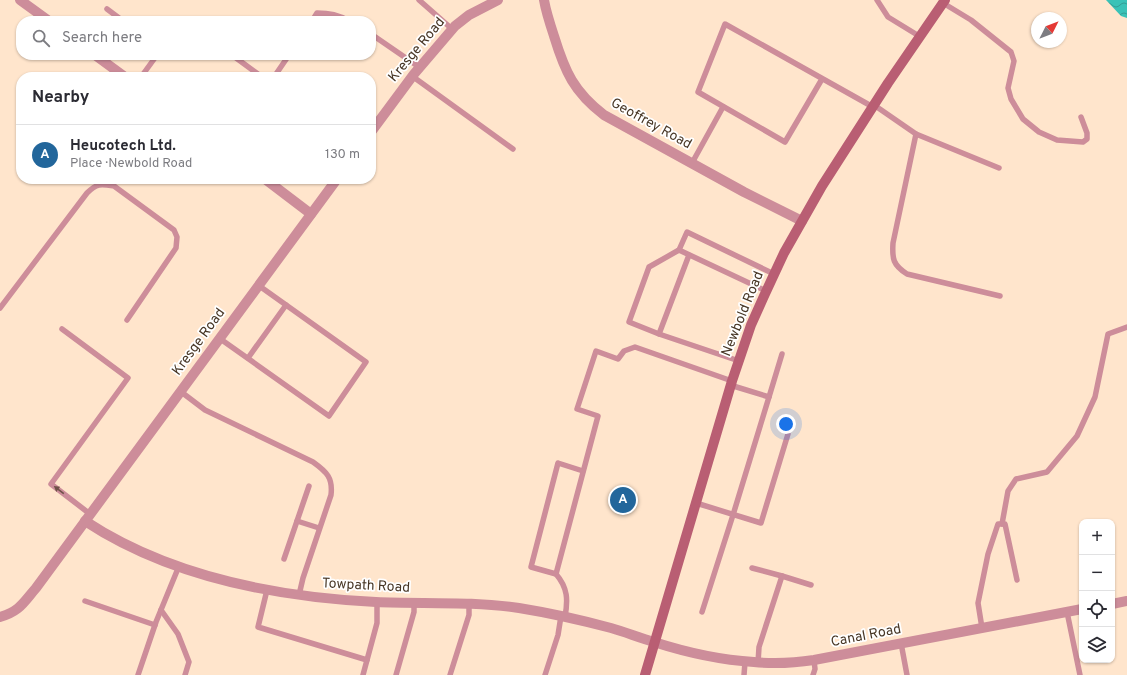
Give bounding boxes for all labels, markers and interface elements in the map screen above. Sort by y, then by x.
north arrow [1031,12,1067,48]
street label: Kresge Road [385,14,449,86]
search box [16,16,376,60]
icon: search [30,27,52,49]
text: Search here [62,29,142,48]
text: Nearby [32,87,89,109]
street label: Geoffrey Road [607,95,695,153]
text: Heucotech Ltd. [70,137,176,156]
text: A [40,147,50,163]
text: 130 m [325,147,360,163]
text: Place · Newbold Road [70,156,192,172]
street label: Newbold Road [718,269,768,359]
street label: Kresge Road [169,305,229,379]
your location [776,414,796,434]
pin: A [610,485,636,515]
one-way arrow [54,486,65,494]
map controls [1079,519,1115,663]
button: + [1079,519,1115,555]
button: − [1079,555,1115,591]
street label: Towpath Road [321,575,411,597]
button: locate [1079,591,1115,627]
street label: Canal Road [829,621,903,651]
button: layers [1079,627,1115,663]

